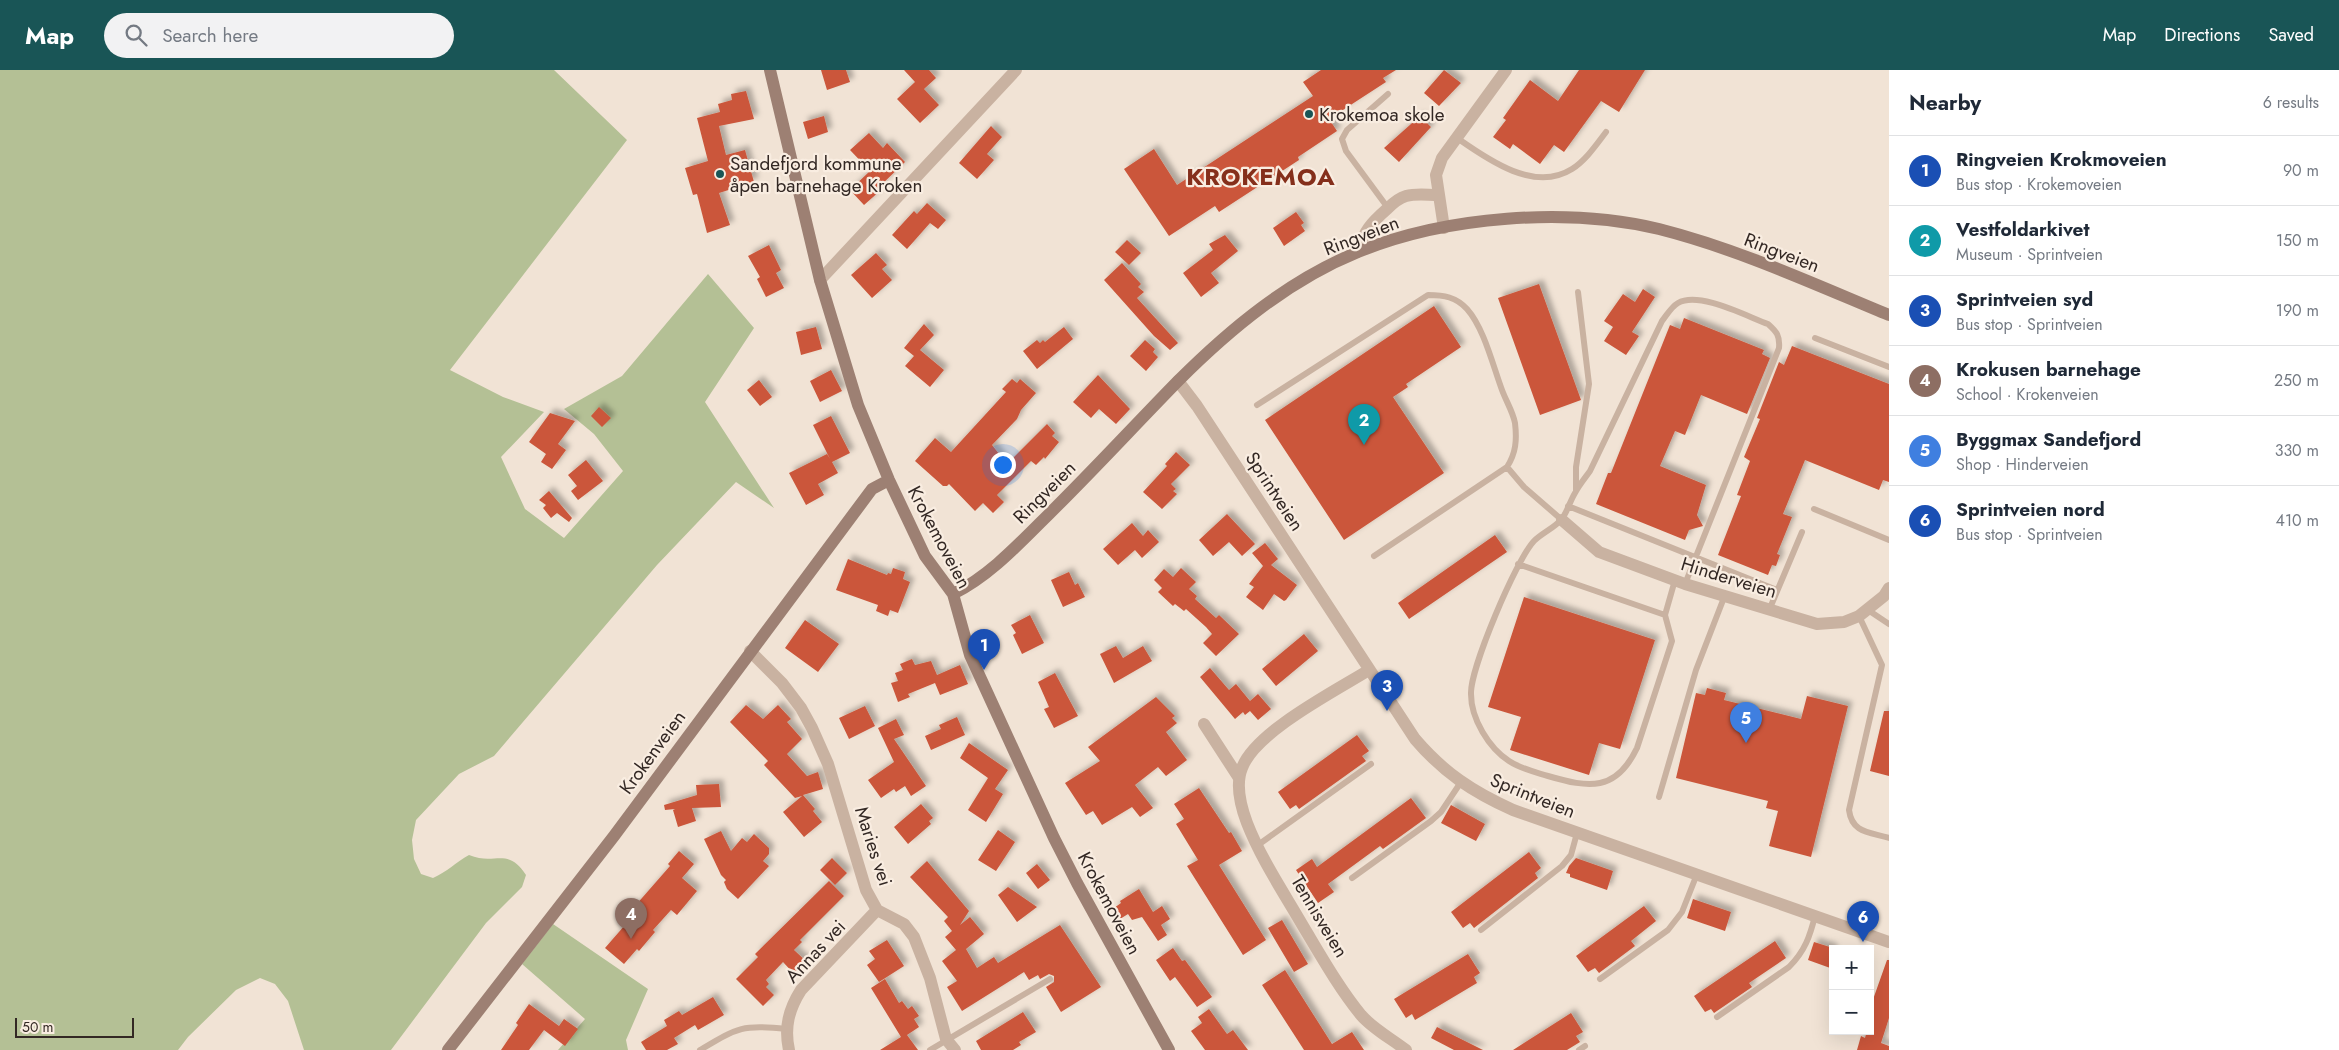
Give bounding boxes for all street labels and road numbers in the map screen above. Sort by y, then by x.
street label: Ringveien [1319,209,1403,262]
street label: Ringveien [1740,226,1824,279]
street label: Sprintveien [1239,446,1310,536]
street label: Ringveien [1007,455,1082,530]
street label: Krokemoveien [901,481,978,593]
street label: Hinderveien [1678,550,1780,605]
street label: Krokenveien [613,705,692,800]
street label: Sprintveien [1486,766,1579,825]
street label: Maries vei [848,803,899,889]
street label: Krokemoveien [1071,847,1148,959]
street label: Tennisveien [1284,870,1355,963]
street label: Annas vei [779,914,852,989]

